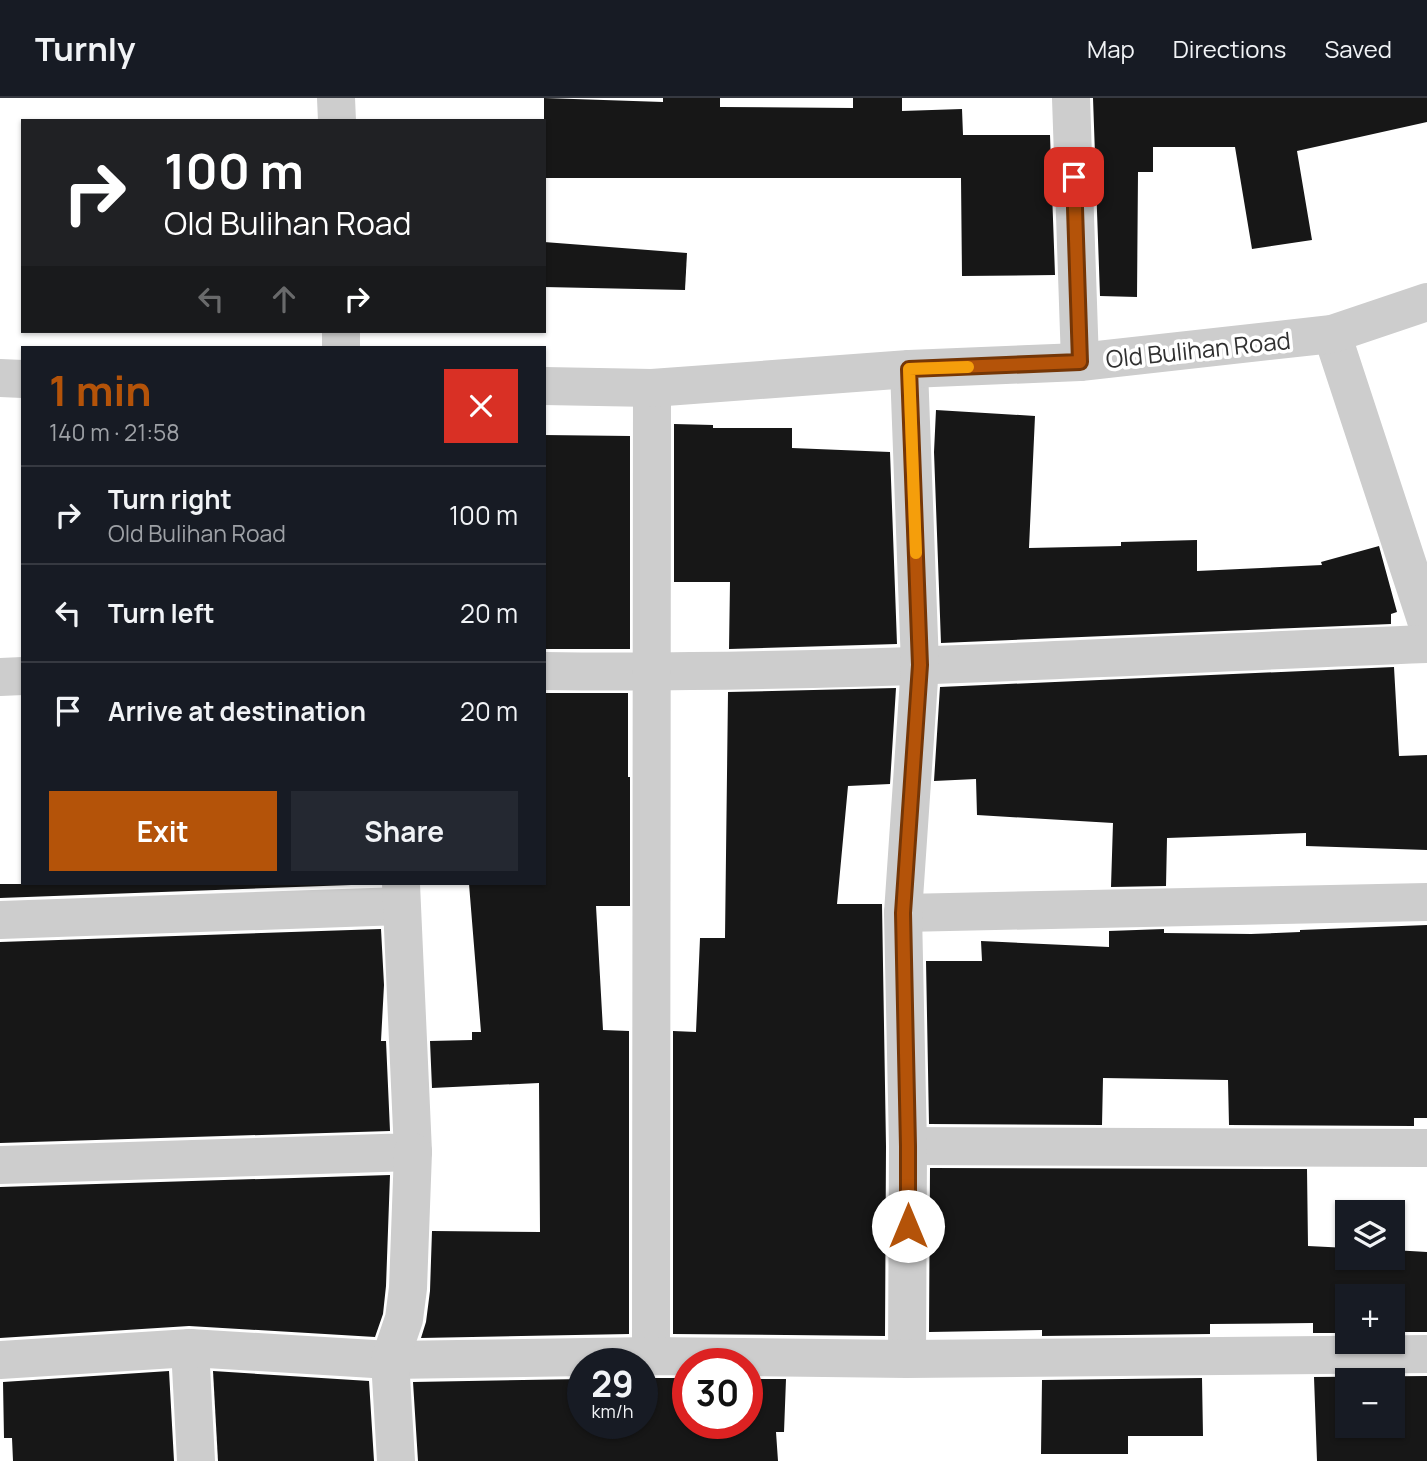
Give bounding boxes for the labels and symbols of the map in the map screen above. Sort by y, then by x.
pin [1044,147,1104,207]
street label: Old Bulihan Road [1104,323,1292,375]
position arrow [871,1189,945,1263]
speed limit sign: 30 [672,1348,763,1439]

